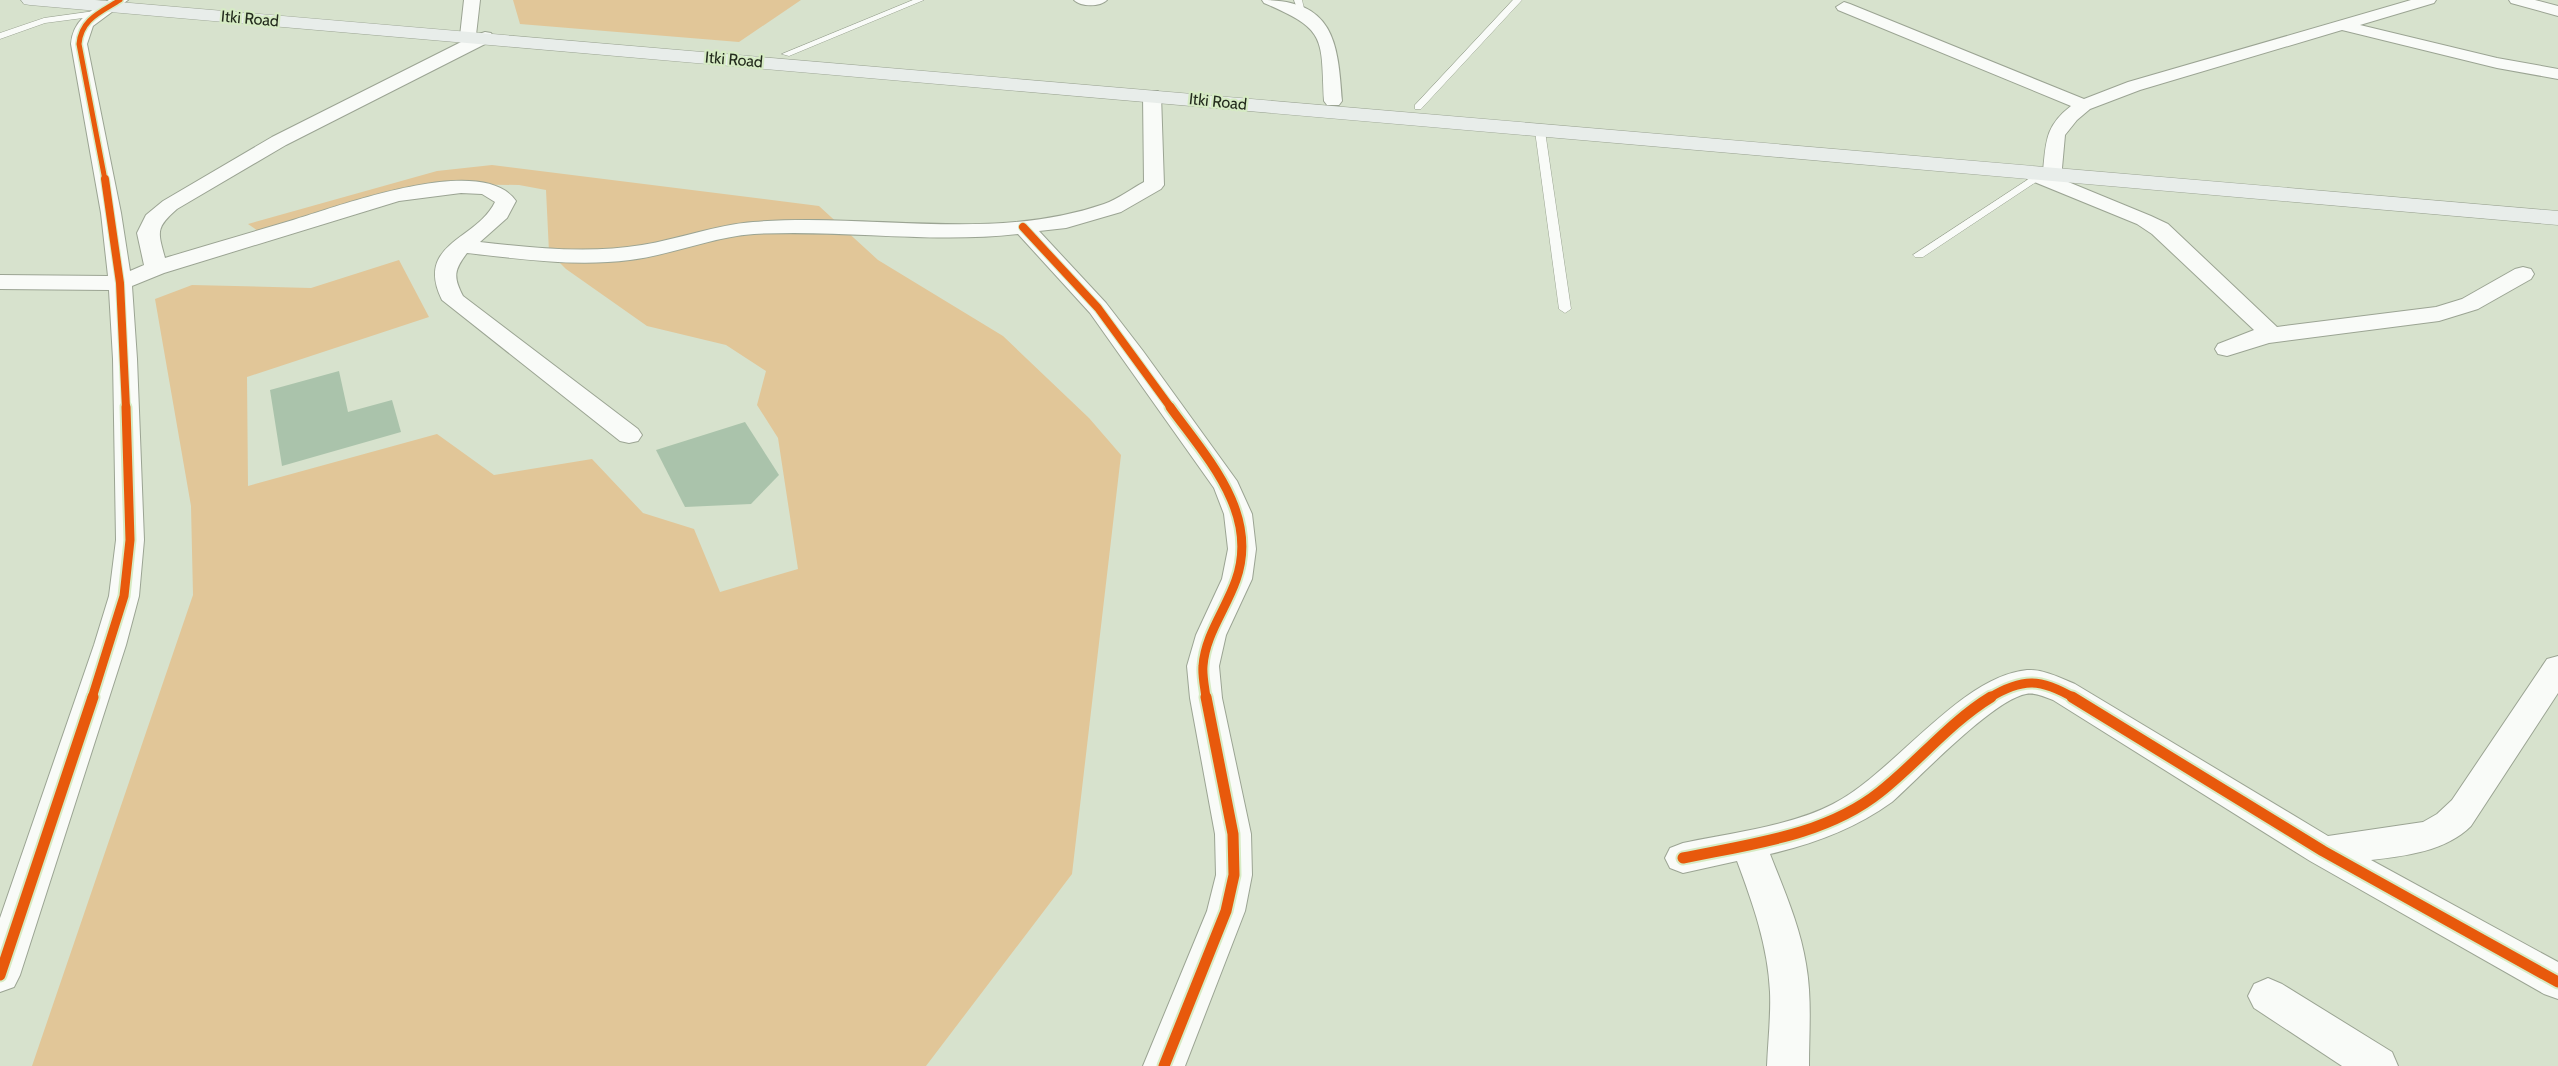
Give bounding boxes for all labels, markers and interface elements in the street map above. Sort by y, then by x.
street label: Itki Road [220,6,280,30]
street label: Itki Road [704,47,764,71]
street label: Itki Road [1188,89,1248,114]

